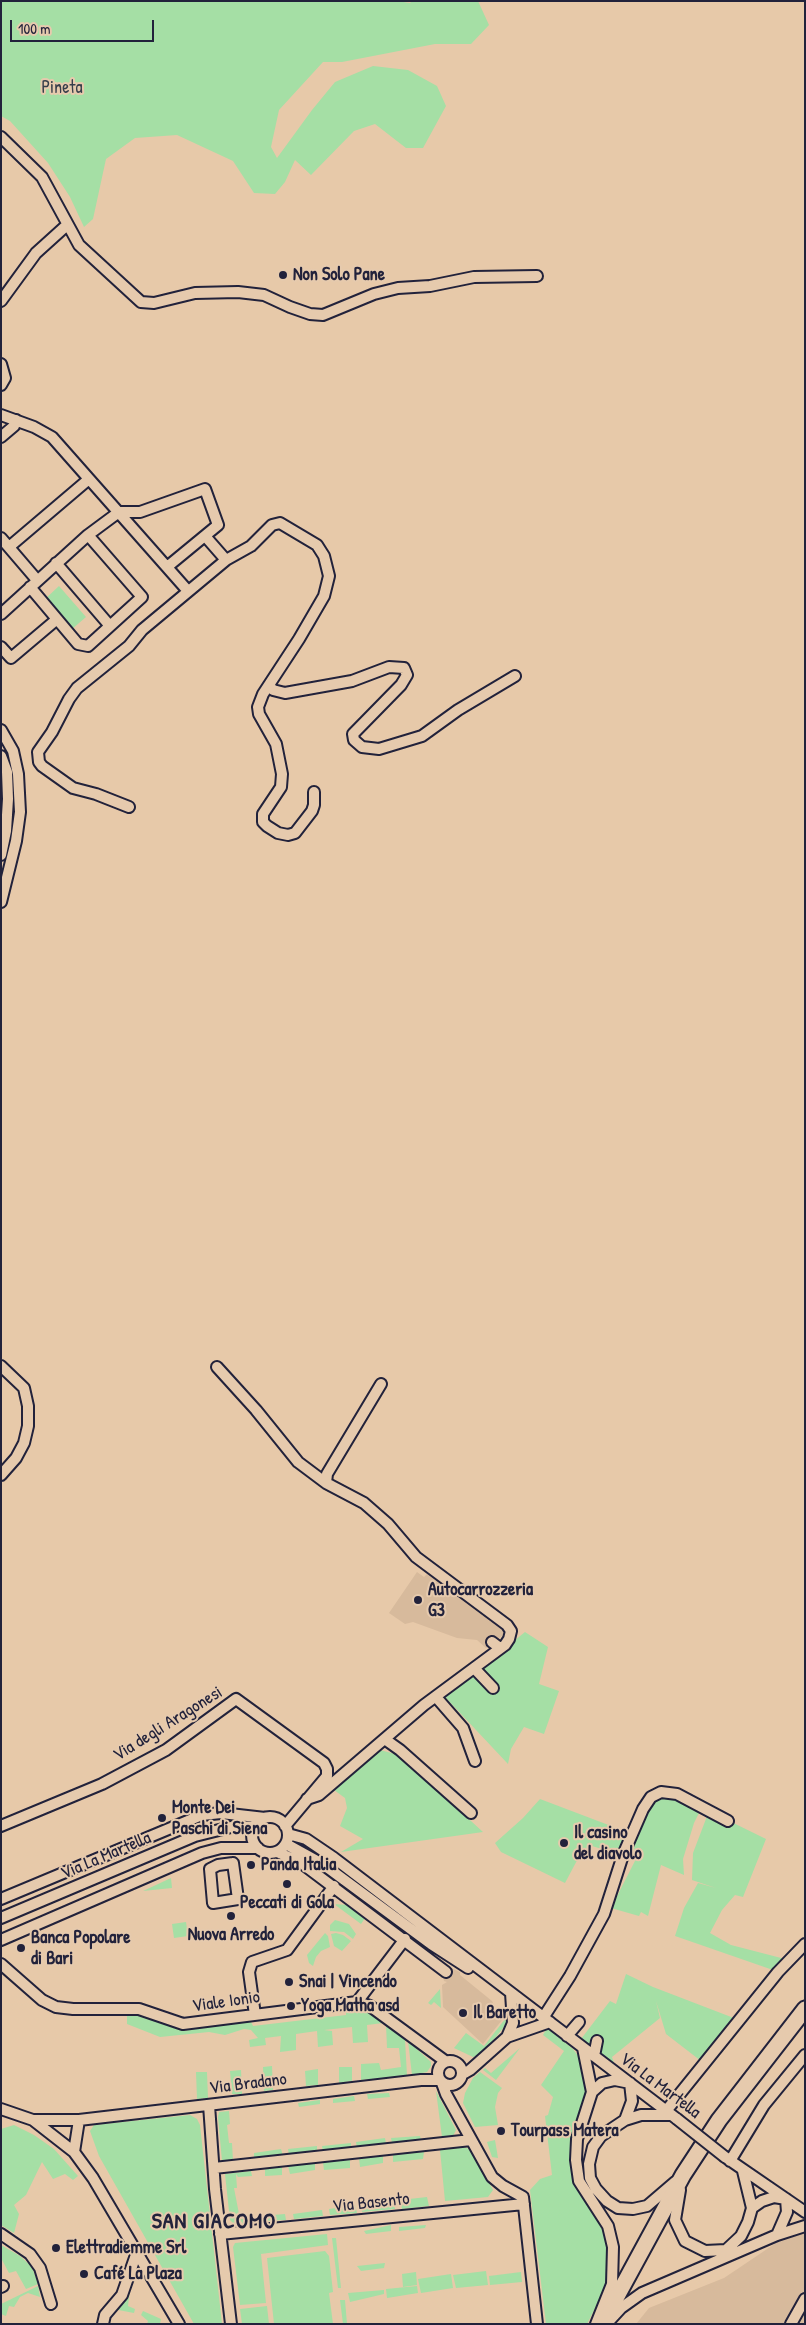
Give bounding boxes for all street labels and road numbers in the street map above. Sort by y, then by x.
street label: Via degli Aragonesi [109,1682,227,1766]
street label: Via La Martella [58,1827,154,1885]
street label: Viale Ionio [191,1987,261,2017]
street label: Via La Martella [615,2048,705,2124]
street label: Via Bradano [208,2069,288,2099]
street label: Via Basento [331,2188,411,2218]

